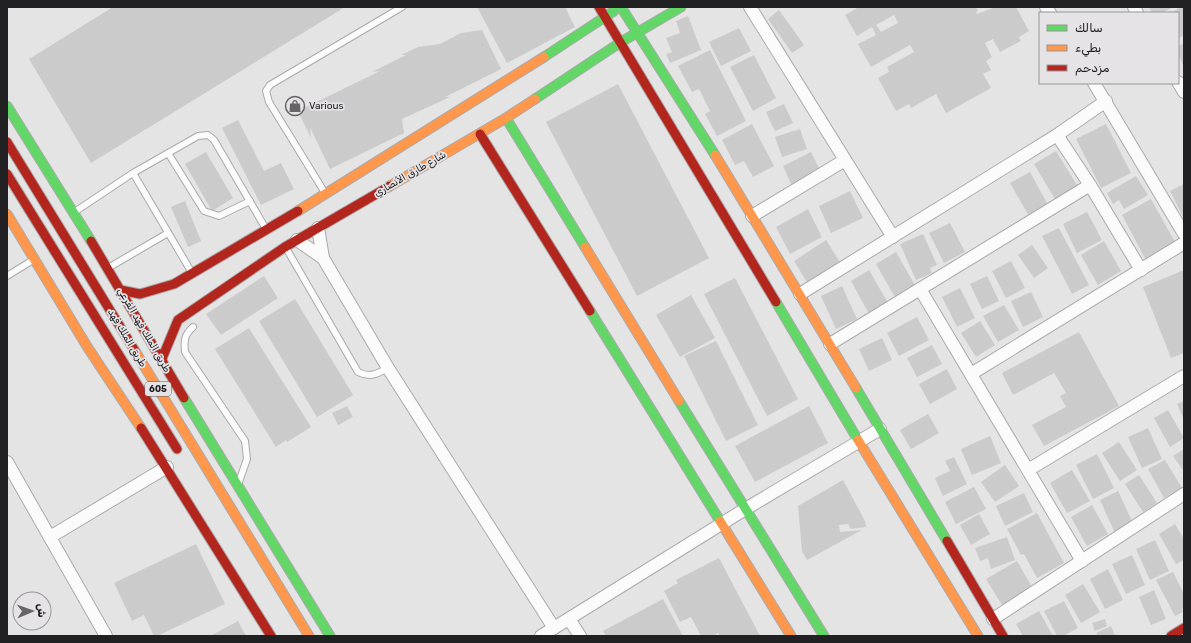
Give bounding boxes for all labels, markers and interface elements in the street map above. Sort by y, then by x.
legend [1039,12,1179,84]
text: سالك [1075,21,1103,35]
text: بطيء [1075,41,1101,57]
text: مزدحم [1075,61,1110,76]
shop icon: Various [284,95,306,117]
place label: Various [309,100,344,112]
street label: شارع طارق الأنصاري [372,149,449,200]
street label: طريق الملك فهد الفرعي [115,286,173,374]
street label: طريق الملك فهد [105,307,149,369]
road number: 605 [145,382,171,396]
north arrow [12,591,52,631]
text: ش [35,603,48,618]

